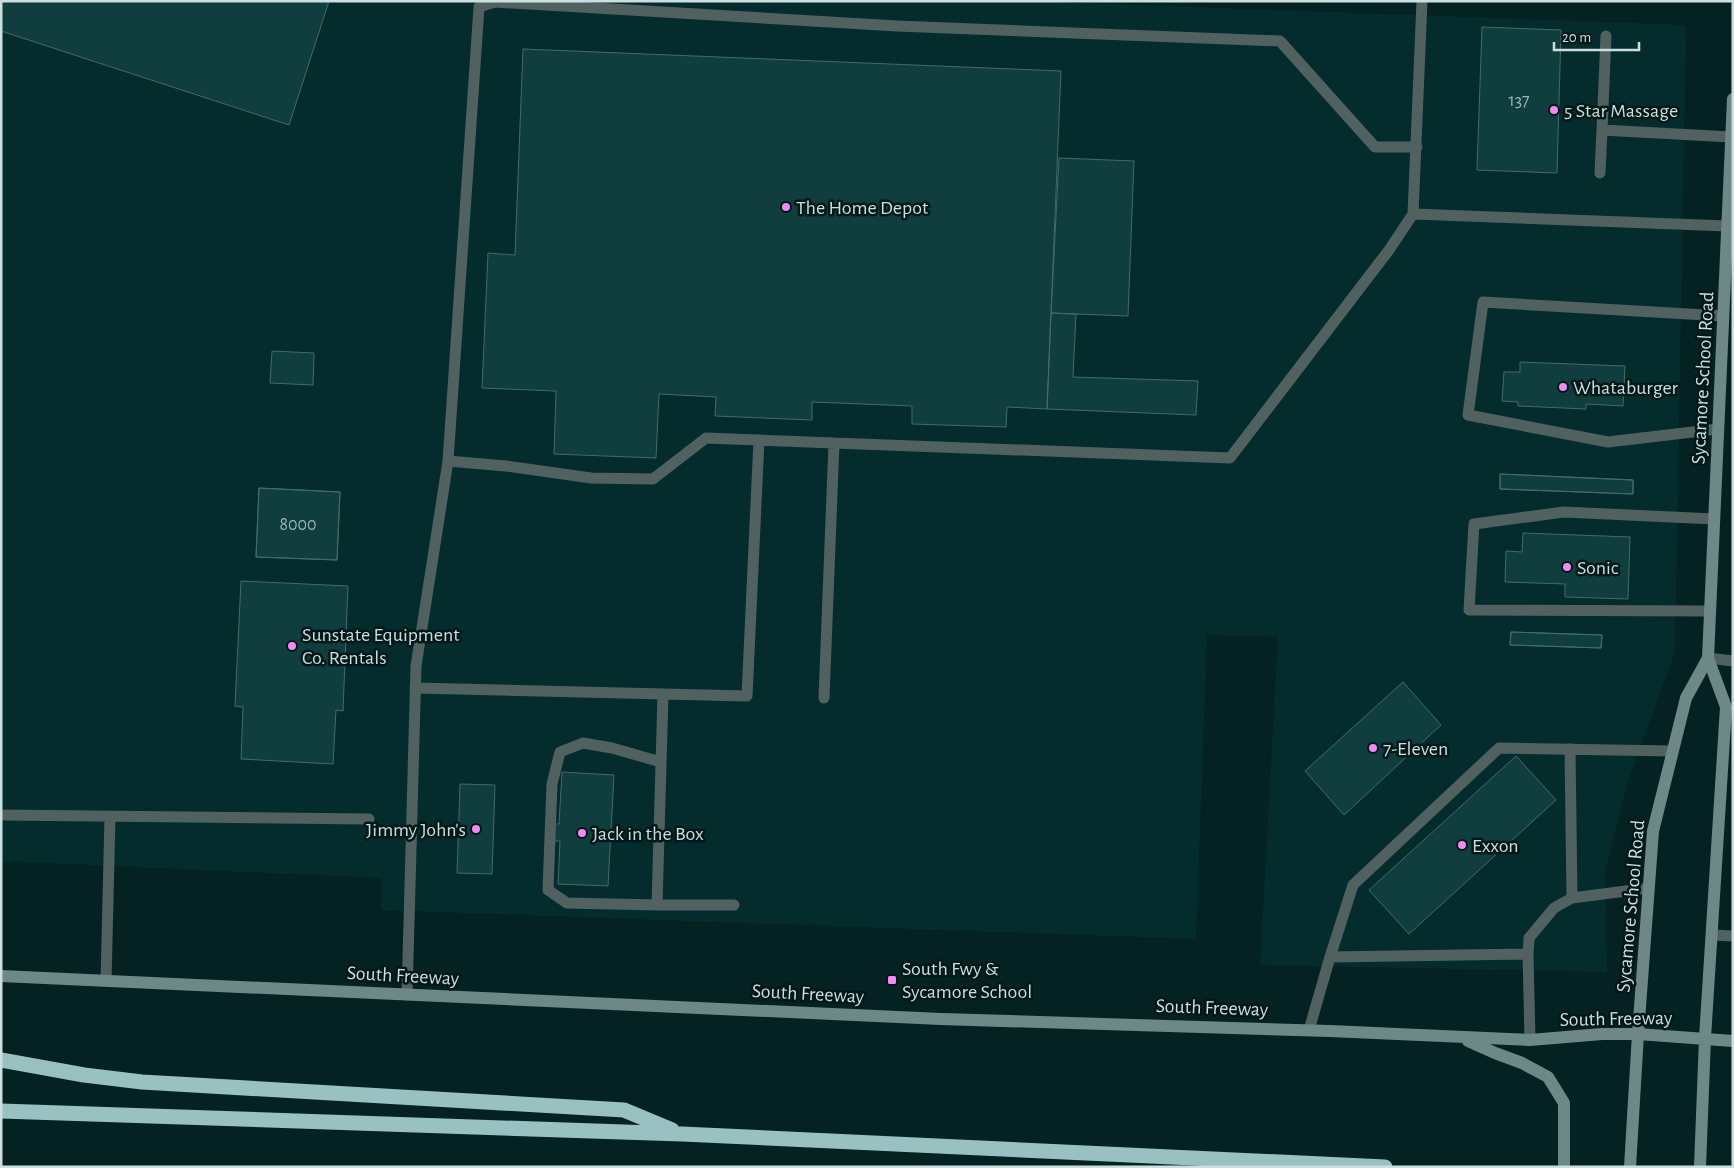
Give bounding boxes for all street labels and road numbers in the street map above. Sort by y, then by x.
street label: Sycamore School Road [1688,291,1718,465]
street label: Sycamore School Road [1613,819,1649,993]
street label: South Freeway [346,963,460,989]
street label: South Freeway [751,981,865,1007]
street label: South Freeway [1155,996,1269,1020]
street label: South Freeway [1560,1008,1673,1030]

